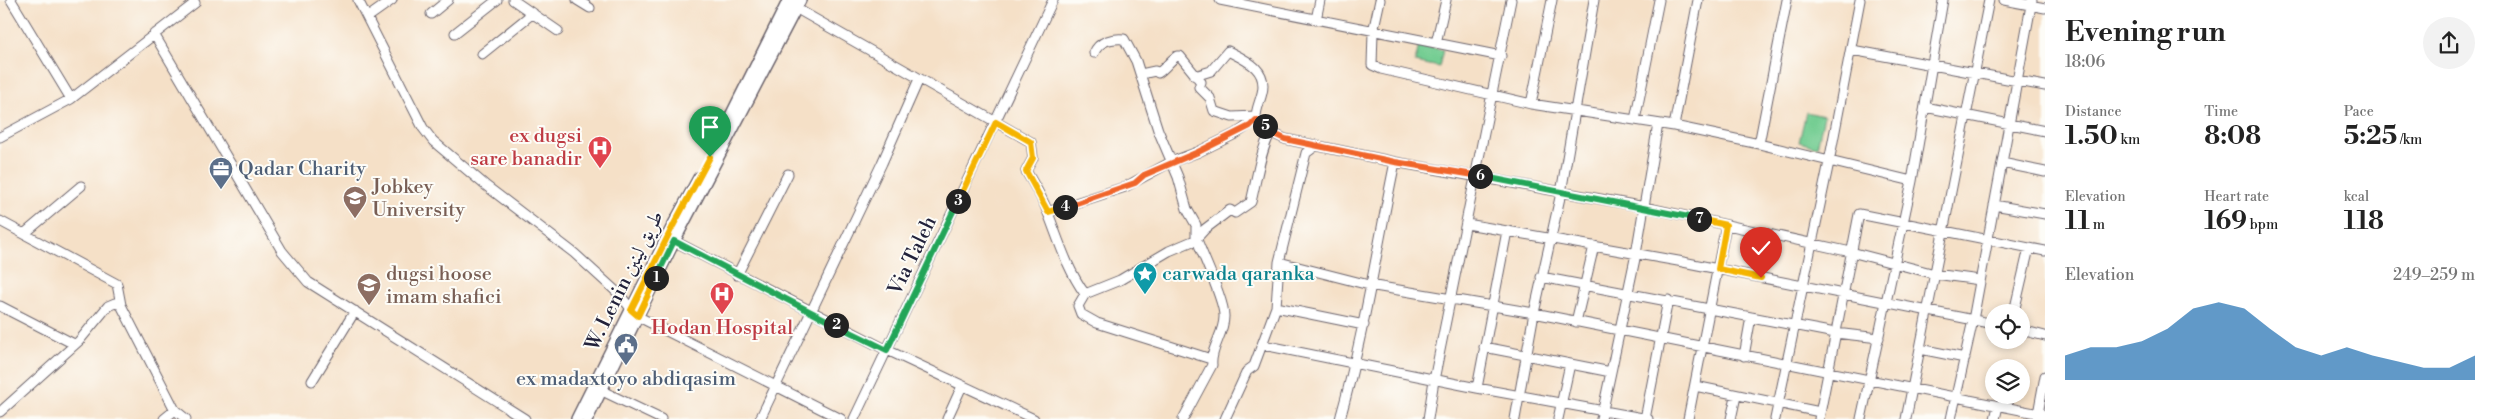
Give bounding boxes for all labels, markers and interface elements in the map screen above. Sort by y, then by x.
text: Evening run [2065,15,2226,50]
button: share [2423,17,2475,69]
text: 18:06 [2065,52,2105,72]
text: Distance [2065,103,2122,121]
text: Time [2204,103,2238,121]
text: Pace [2344,103,2374,121]
pin [689,106,731,157]
icon: arrive [696,113,724,141]
pin: 5 [1252,114,1278,138]
text: 5 [1261,117,1270,135]
text: 1.50 [2065,121,2118,152]
text: 8:08 [2204,121,2261,152]
text: 5:25 [2344,121,2397,152]
place label: ex dugsi sare banadir [470,124,582,172]
text: km [2118,131,2140,149]
text: /km [2397,131,2422,149]
hospital icon: ex dugsi sare banadir [587,135,613,169]
office icon: Qadar Charity [208,156,234,190]
place label: Qadar Charity [238,157,366,182]
pin: 6 [1468,164,1492,188]
text: 6 [1476,167,1485,185]
place label: Jobkey University [371,175,465,223]
school or university icon: Jobkey University [342,185,368,219]
pin: 3 [946,188,970,214]
text: Elevation [2065,188,2126,206]
text: Heart rate [2204,188,2269,206]
text: kcal [2344,188,2369,206]
text: 3 [954,192,963,210]
pin: 4 [1052,194,1078,220]
text: 4 [1061,198,1070,216]
pin: 7 [1686,206,1712,232]
text: 11 [2065,206,2090,237]
text: 169 [2204,206,2247,237]
text: 118 [2344,206,2384,237]
street label: W. Lenin طريق لينين [580,207,670,356]
text: 7 [1695,210,1704,228]
street label: Via Taleh [883,212,943,301]
text: m [2090,216,2105,234]
text: bpm [2247,216,2278,234]
pin [1740,227,1782,278]
icon: check [1747,234,1775,262]
place icon: carwada qaranka [1132,261,1158,295]
place label: dugsi hoose imam shafici [386,262,502,310]
place label: carwada qaranka [1162,262,1316,287]
text: Elevation [2065,265,2134,285]
text: 249–259 m [2393,265,2475,285]
pin: 1 [644,266,668,290]
text: 1 [653,269,660,287]
school or university icon: dugsi hoose imam shafici [356,272,382,306]
hospital icon: Hodan Hospital [709,281,735,315]
map controls [1985,304,2030,404]
button: locate [1985,304,2030,349]
pin: 2 [824,312,848,338]
place label: Hodan Hospital [651,316,793,341]
text: 2 [832,316,841,334]
public building icon: ex madaxtoyo abdiqasim [613,332,639,366]
button: layers [1985,359,2030,404]
place label: ex madaxtoyo abdiqasim [516,367,736,392]

